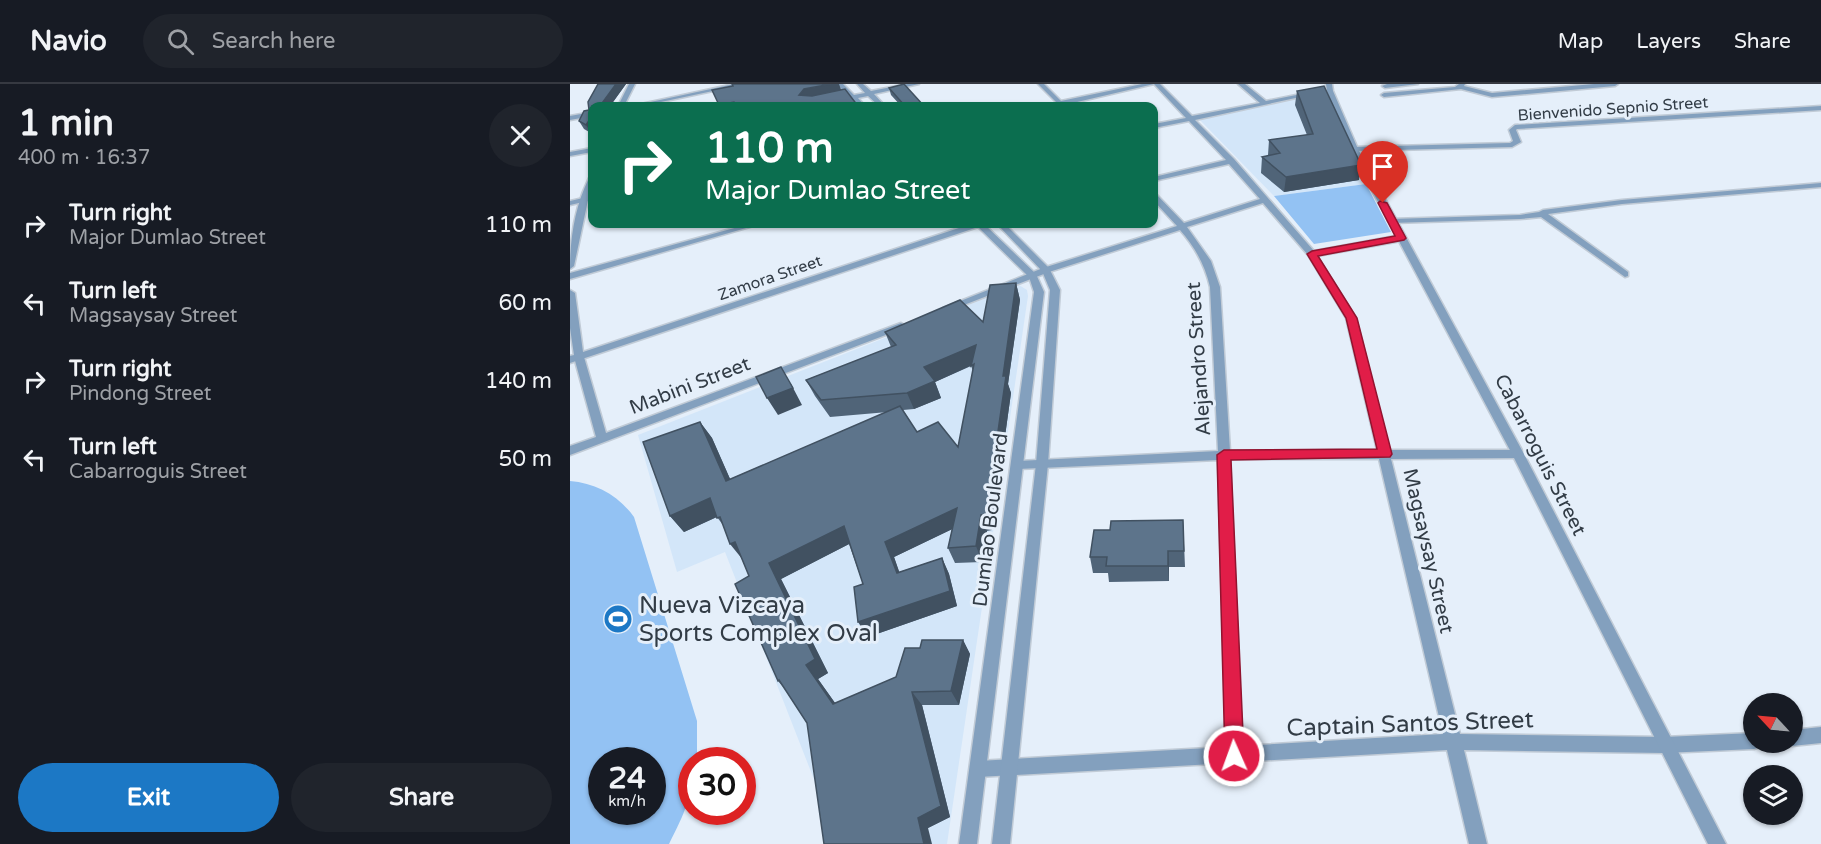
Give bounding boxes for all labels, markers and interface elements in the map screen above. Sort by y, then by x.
search box [143,14,563,68]
text: Navio [30,24,107,58]
icon: search [164,25,197,58]
text: Search here [212,28,336,54]
text: Map [1558,29,1603,54]
text: Layers [1636,29,1701,54]
text: Share [1734,29,1791,54]
street label: Bienvenido Sepnio Street [1517,92,1709,126]
text: 1 min [18,102,114,145]
button: close [489,104,552,167]
text: 110 m [705,123,834,174]
icon: right [606,126,684,204]
pin [1357,141,1408,203]
text: 400 m · 16:37 [18,146,150,170]
icon: arrive [1366,150,1399,183]
text: Major Dumlao Street [705,174,971,207]
text: Turn right [69,200,171,226]
icon: right [18,209,51,242]
text: 110 m [485,212,552,238]
text: Major Dumlao Street [69,226,266,250]
street label: Zamora Street [715,251,825,305]
text: Turn left [69,278,157,304]
street label: Alejandro Street [1182,281,1216,437]
icon: left [18,287,51,320]
text: 60 m [498,290,552,316]
text: Magsaysay Street [69,304,237,328]
street label: Mabini Street [626,352,754,420]
text: Turn right [69,356,171,382]
icon: right [18,365,51,398]
text: 140 m [485,368,552,394]
street label: Cabarroguis Street [1489,370,1591,540]
text: Pindong Street [69,382,211,406]
street label: Dumlao Boulevard [968,432,1014,608]
text: Turn left [69,434,157,460]
icon: left [18,443,51,476]
text: 50 m [498,446,552,472]
text: Cabarroguis Street [69,460,247,484]
street label: Magsaysay Street [1397,466,1459,636]
place label: Nueva Vizcaya Sports Complex Oval [639,591,878,648]
sports icon: Nueva Vizcaya Sports Complex Oval [602,603,634,635]
north arrow [1743,693,1803,753]
map controls [1743,693,1803,825]
street label: Captain Santos Street [1286,705,1534,743]
position arrow [1202,724,1266,788]
speed limit sign: 30 [678,747,756,825]
text: 24 [608,760,646,797]
button: Exit [18,763,279,832]
button: Share [291,763,552,832]
button: layers [1743,765,1803,825]
text: km/h [608,792,646,810]

